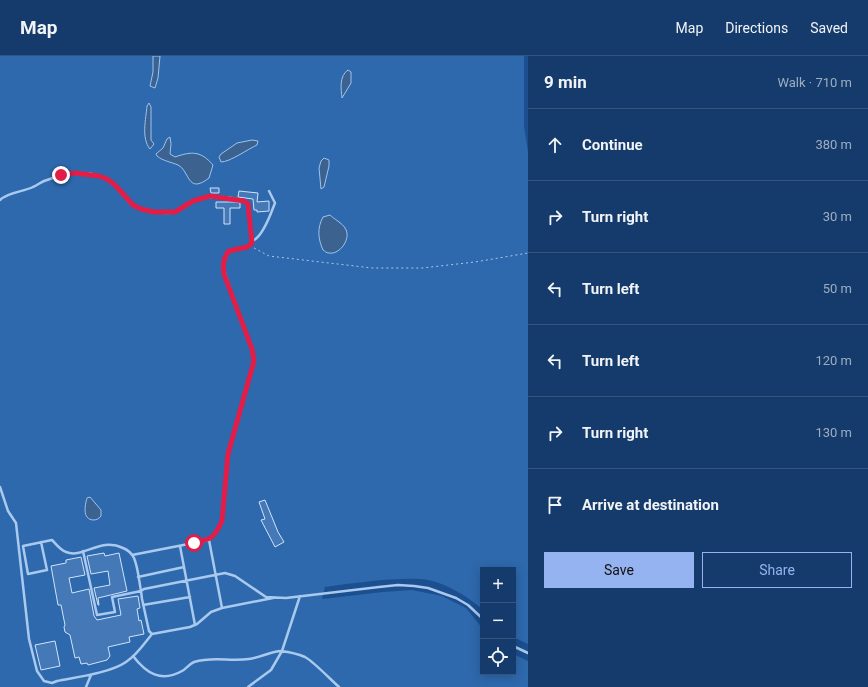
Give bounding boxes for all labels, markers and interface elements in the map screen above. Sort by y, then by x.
text: Map [20,16,58,39]
text: Map [676,20,703,36]
text: Directions [725,20,788,36]
text: Saved [810,20,848,36]
text: 9 min [544,72,587,92]
text: Walk · 710 m [777,75,852,90]
icon: ahead [544,134,566,156]
text: Continue [582,136,643,154]
text: 380 m [815,137,852,152]
route end [52,166,70,184]
icon: right [544,206,566,228]
text: Turn right [582,208,648,226]
text: 30 m [823,209,852,224]
icon: left [544,278,566,300]
text: Turn left [582,280,639,298]
text: 50 m [823,281,852,296]
icon: left [544,350,566,372]
text: Turn left [582,352,639,370]
text: 120 m [815,353,852,368]
icon: right [544,422,566,444]
text: Turn right [582,424,648,442]
text: 130 m [815,425,852,440]
icon: arrive [544,494,566,516]
text: Arrive at destination [582,496,719,514]
route start [185,534,203,552]
button: Save [544,552,694,588]
button: Share [702,552,852,588]
map controls [480,567,516,675]
button: + [480,567,516,603]
button: − [480,603,516,639]
button: locate [480,639,516,675]

